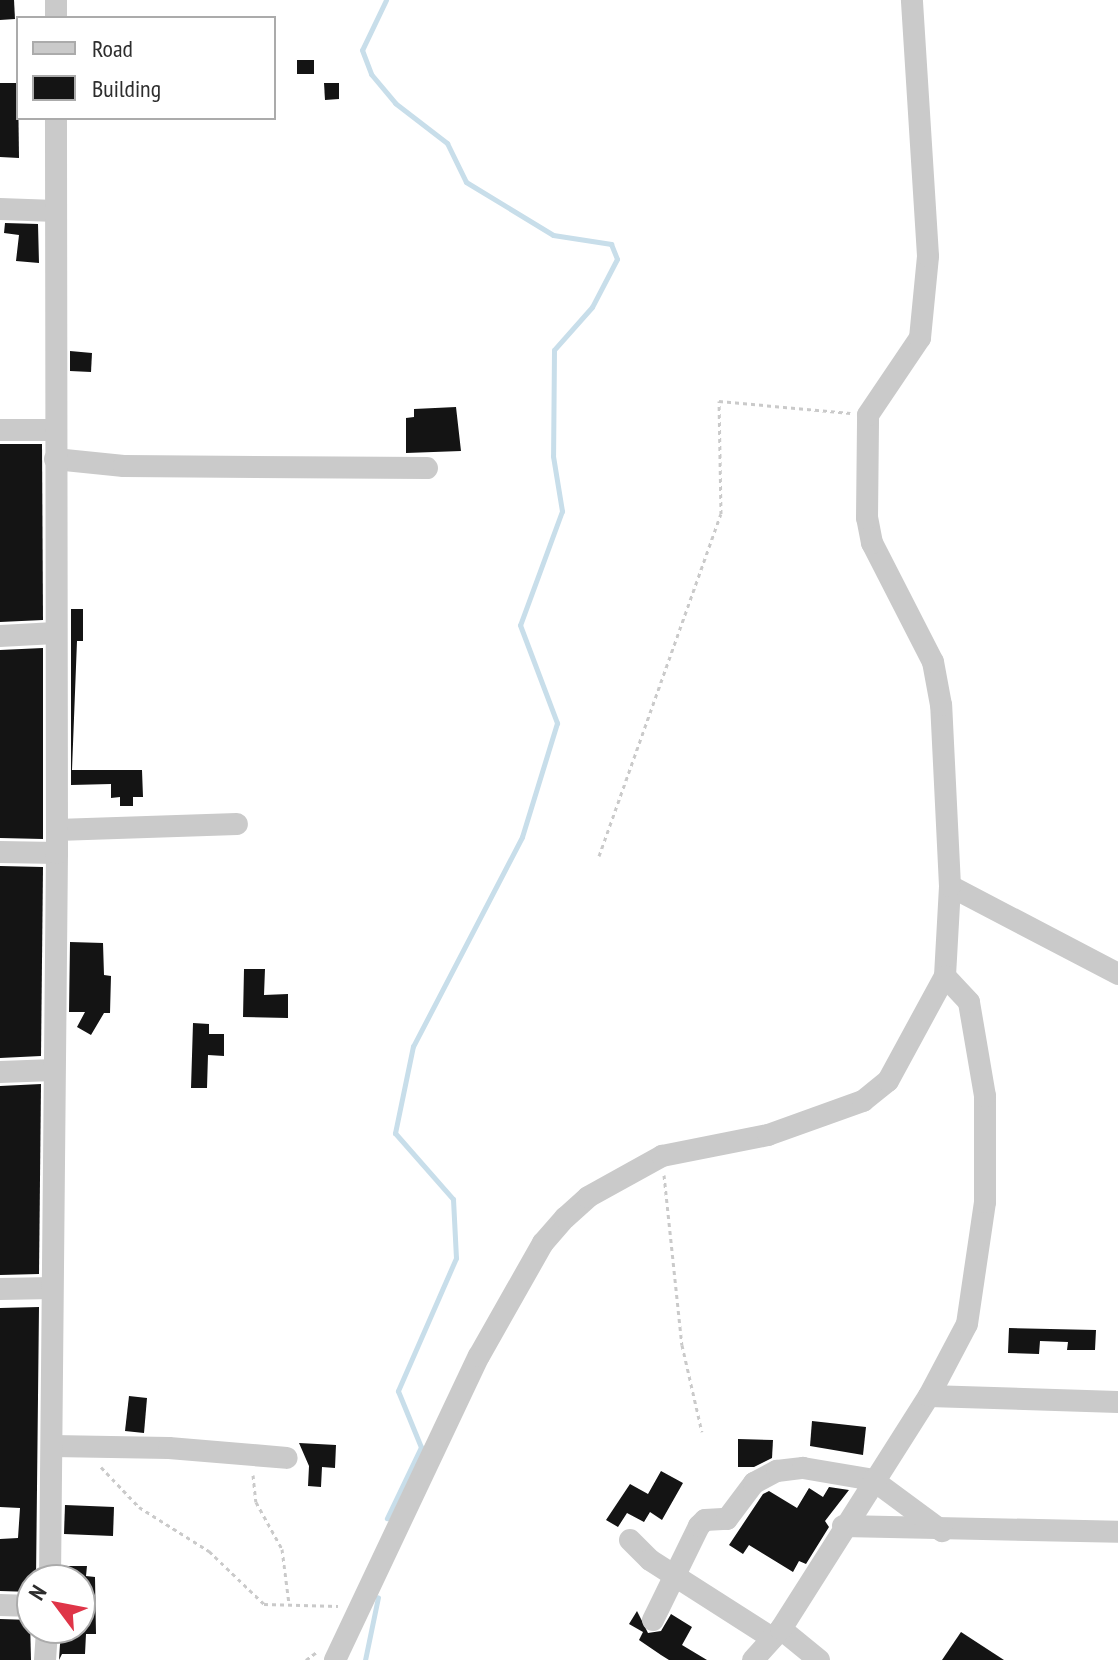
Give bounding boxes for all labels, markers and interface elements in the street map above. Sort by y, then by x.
legend [16,16,276,120]
text: Road [92,33,133,64]
text: Building [92,73,161,104]
north arrow [16,1564,96,1644]
text: N [22,1580,52,1605]

